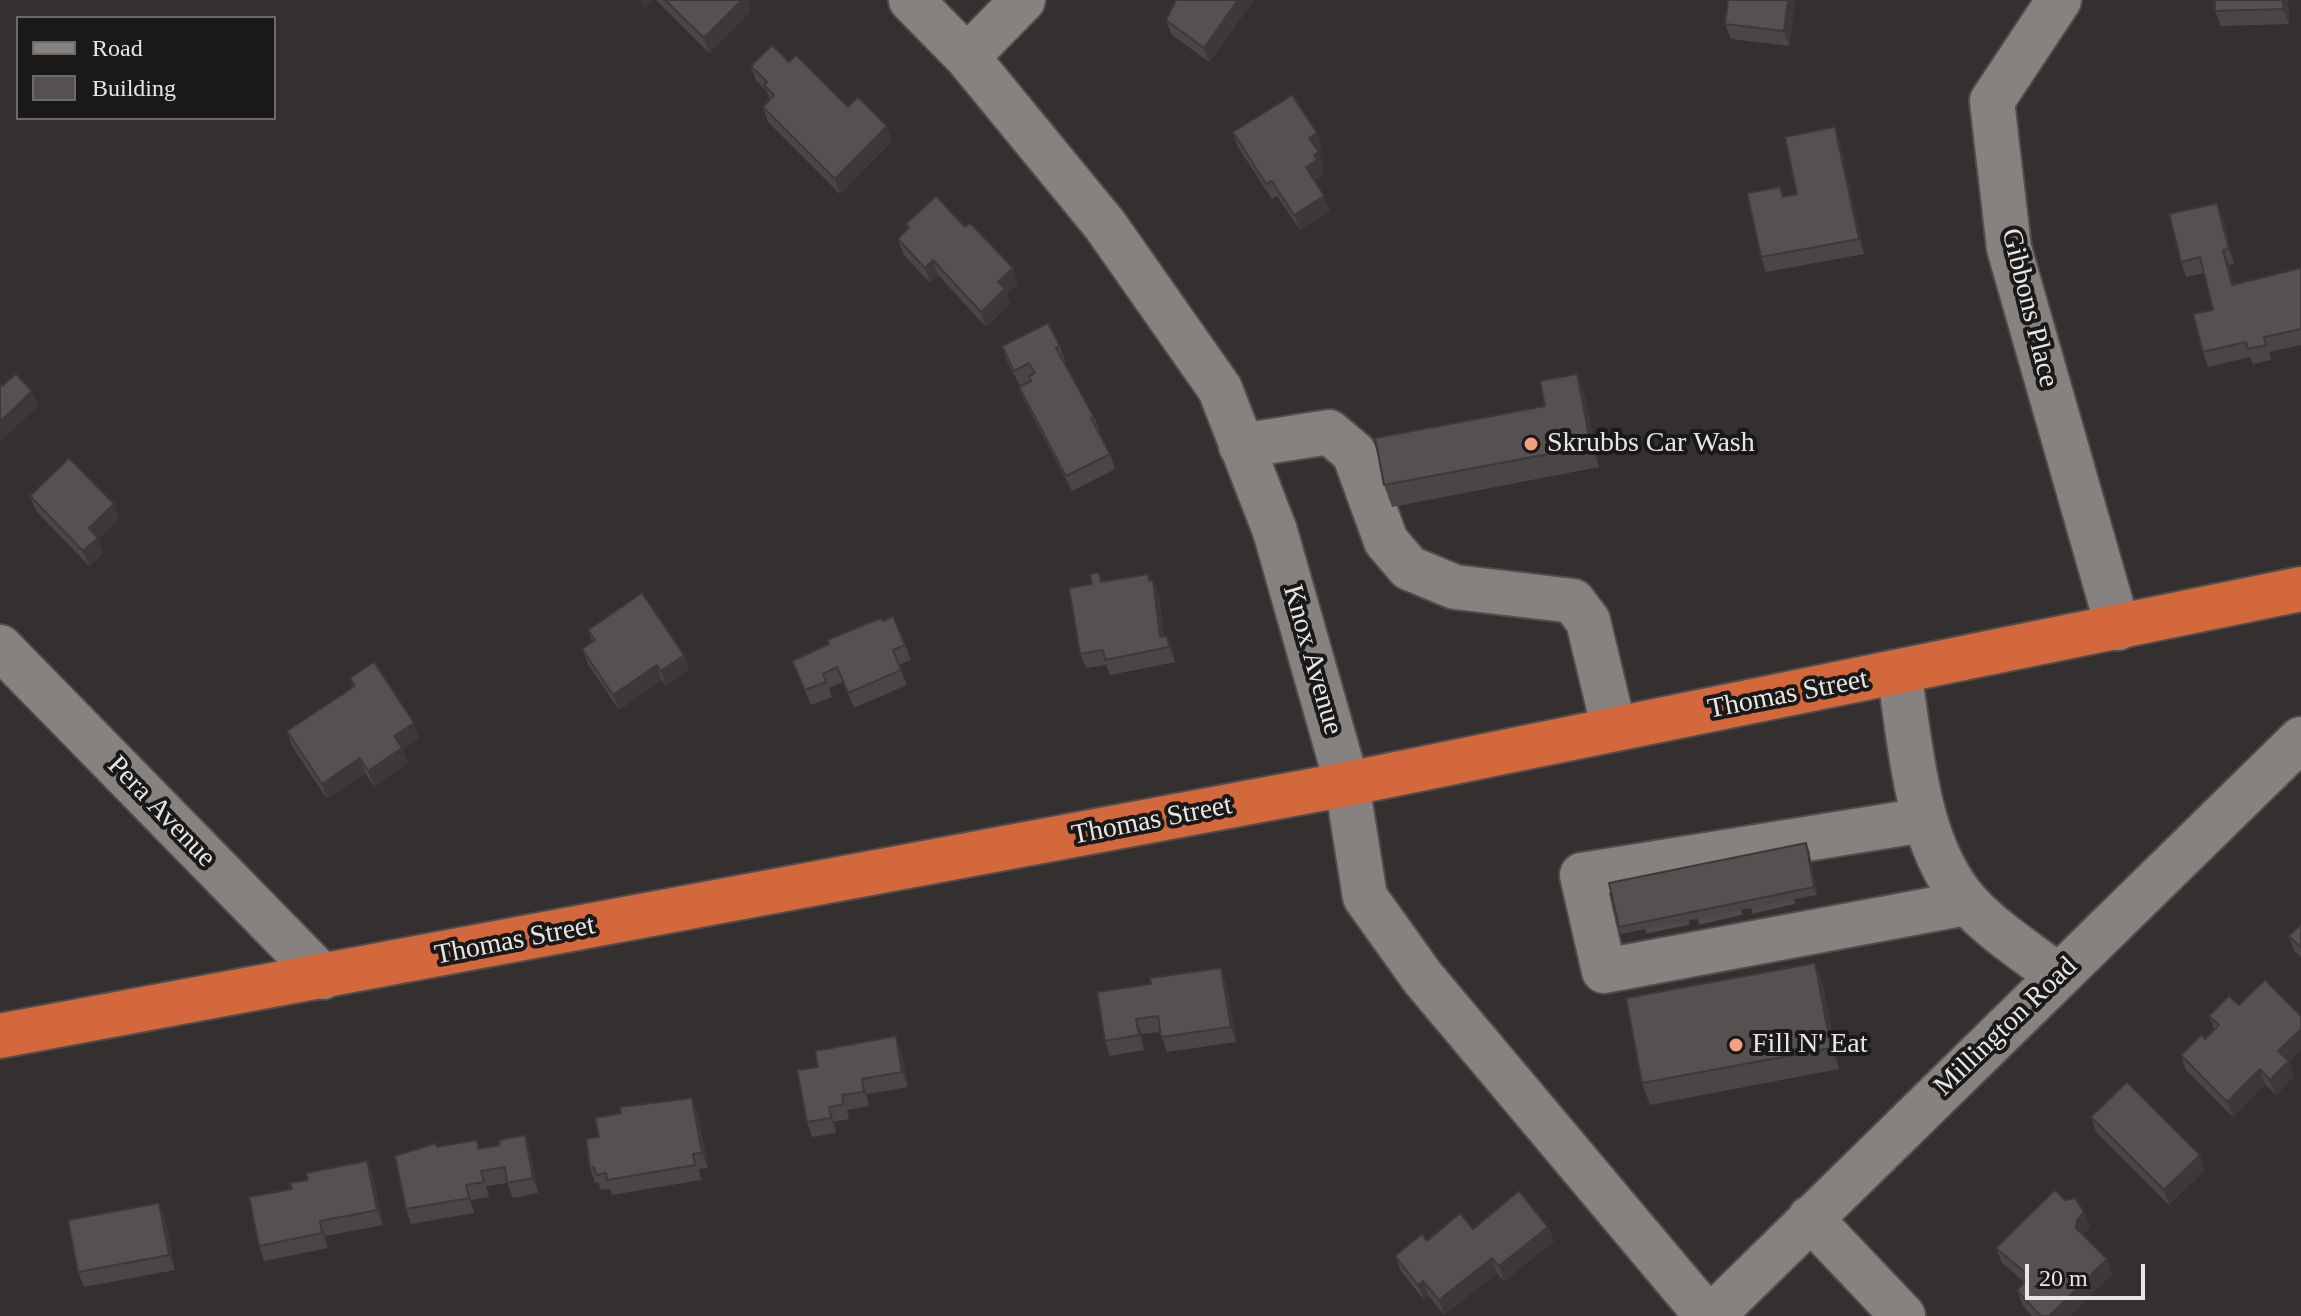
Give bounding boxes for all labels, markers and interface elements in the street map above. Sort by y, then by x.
legend [16,16,276,120]
text: Road [92,35,143,61]
text: Building [92,75,176,101]
street label: Gibbons Place [1993,225,2065,391]
place label: Skrubbs Car Wash [1547,427,1755,461]
marker: Skrubbs Car Wash [1522,435,1540,453]
street label: Knox Avenue [1275,581,1349,739]
street label: Thomas Street [1705,663,1871,727]
street label: Pera Avenue [100,749,222,875]
street label: Thomas Street [1069,789,1235,853]
street label: Thomas Street [432,909,598,973]
street label: Millington Road [1927,950,2085,1104]
place label: Fill N' Eat [1752,1028,1867,1062]
marker: Fill N' Eat [1727,1036,1745,1054]
scale bar [2029,1248,2149,1298]
text: 20 m [2039,1265,2088,1291]

